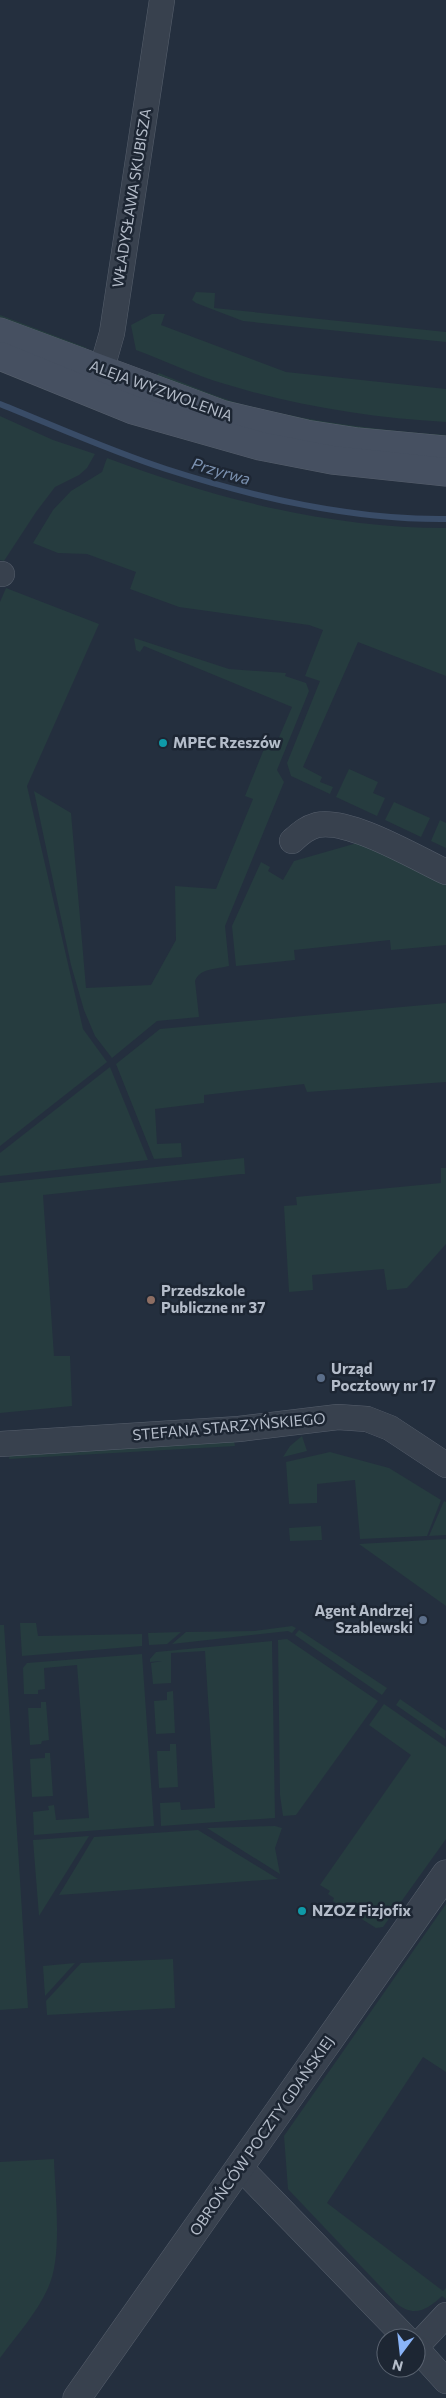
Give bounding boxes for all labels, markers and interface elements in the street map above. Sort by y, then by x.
street label: WŁADYSŁAWA SKUBISZA [108,107,154,289]
street label: ALEJA WYZWOLENIA [87,356,235,424]
water label: Przyrwa [190,453,253,488]
place label: MPEC Rzeszów [173,733,282,751]
marker: MPEC Rzeszów [157,737,169,749]
place label: Przedszkole Publiczne nr 37 [161,1281,265,1316]
marker: Przedszkole Publiczne nr 37 [145,1294,157,1306]
place label: Urząd Pocztowy nr 17 [331,1359,436,1394]
marker: Urząd Pocztowy nr 17 [315,1372,327,1384]
street label: STEFANA STARZYŃSKIEGO [132,1408,326,1443]
place label: Agent Andrzej Szablewski [315,1601,413,1636]
marker: Agent Andrzej Szablewski [417,1614,429,1626]
place label: NZOZ Fizjofix [312,1901,412,1919]
marker: NZOZ Fizjofix [296,1905,308,1917]
street label: OBROŃCÓW POCZTY GDAŃSKIEJ [184,2032,337,2239]
north arrow [376,2328,426,2378]
text: N [390,2356,405,2376]

